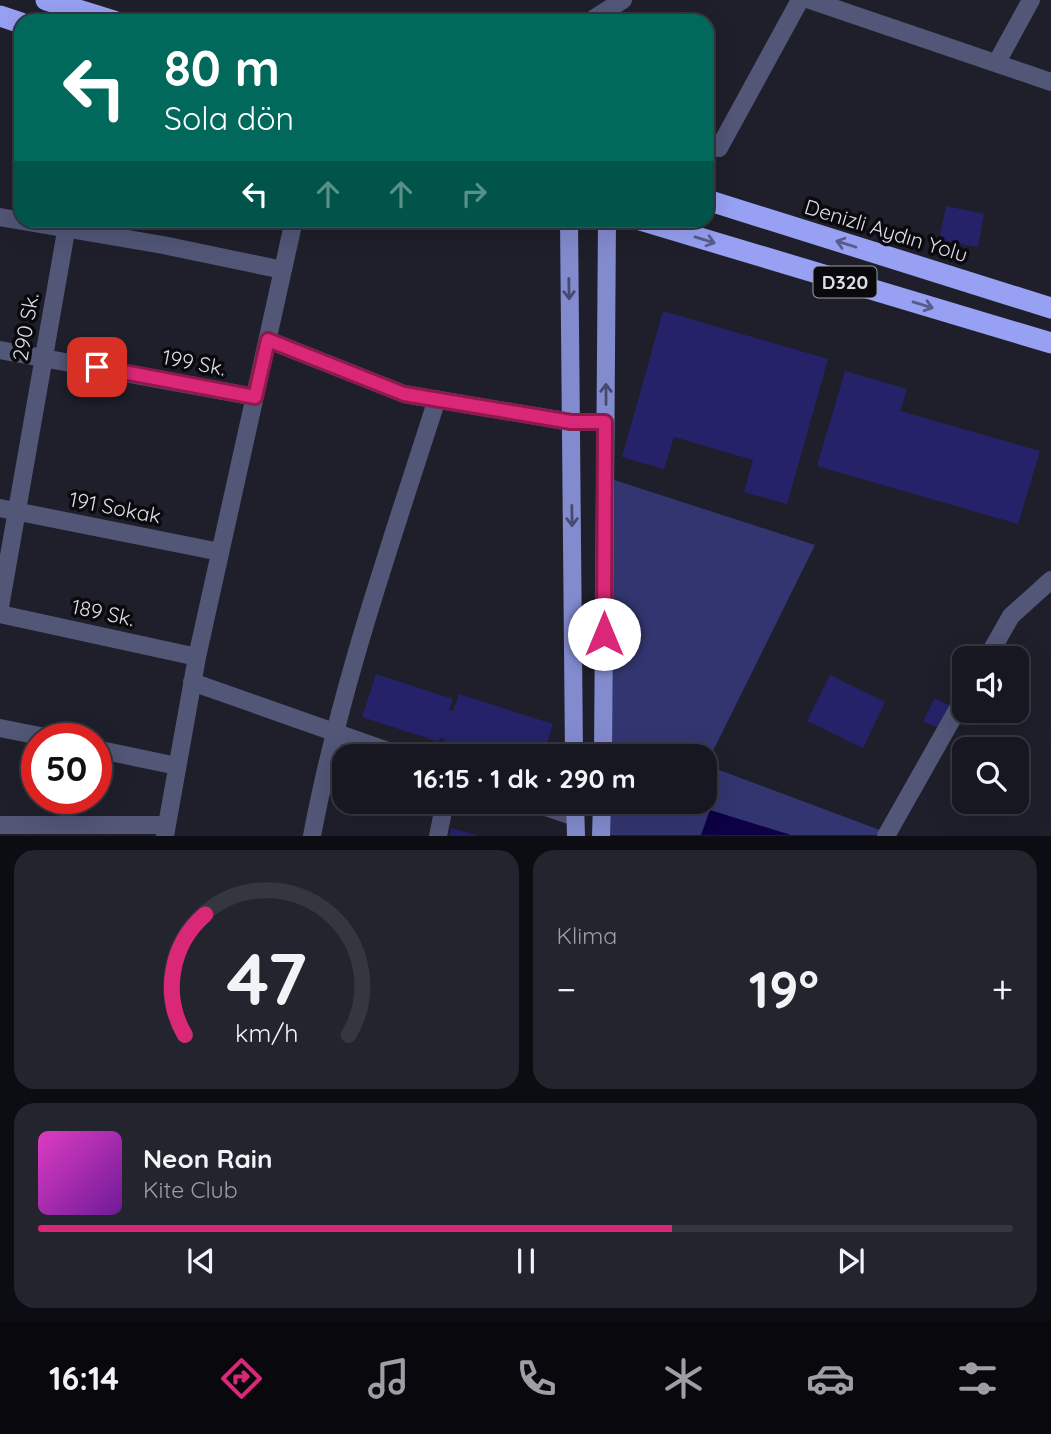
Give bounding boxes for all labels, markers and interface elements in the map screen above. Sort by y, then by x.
text: 80 m [164,37,280,98]
icon: left [49,42,140,133]
text: Sola dön [164,98,294,138]
icon: left [236,175,274,213]
icon: ahead [309,175,347,213]
icon: ahead [382,175,420,213]
icon: right [455,175,493,213]
street label: Denizli Aydın Yolu [802,193,971,267]
one-way arrow [694,234,716,247]
one-way arrow [835,236,857,249]
road number: D320 [814,266,876,298]
one-way arrow [562,277,576,300]
street label: 290 Sk. [6,291,44,363]
one-way arrow [912,299,934,312]
pin [67,337,127,397]
street label: 199 Sk. [160,343,228,381]
icon: arrive [78,348,116,386]
one-way arrow [599,383,612,406]
street label: 191 Sokak [67,485,163,529]
one-way arrow [565,504,578,527]
street label: 189 Sk. [69,593,137,631]
position arrow [567,597,641,671]
map controls [952,646,1029,814]
button: sound [952,646,1029,723]
speed limit sign: 50 [21,723,112,814]
button: search [952,737,1029,814]
text: 16:15 · 1 dk · 290 m [413,762,636,795]
text: Klima [557,921,617,950]
text: 47 [226,933,307,1024]
text: 19° [749,956,819,1021]
text: − [557,965,576,1013]
text: + [992,965,1013,1013]
text: km/h [235,1017,298,1048]
text: Neon Rain [143,1142,272,1175]
text: Kite Club [143,1175,238,1204]
icon: previous [182,1242,220,1280]
icon: pause [507,1242,545,1280]
icon: next [832,1242,870,1280]
icon: directions [217,1354,266,1403]
icon: music [364,1354,413,1403]
icon: phone [512,1354,561,1403]
icon: climate [659,1354,708,1403]
icon: car [806,1354,855,1403]
icon: filters [953,1354,1002,1403]
text: 16:14 [49,1358,119,1398]

